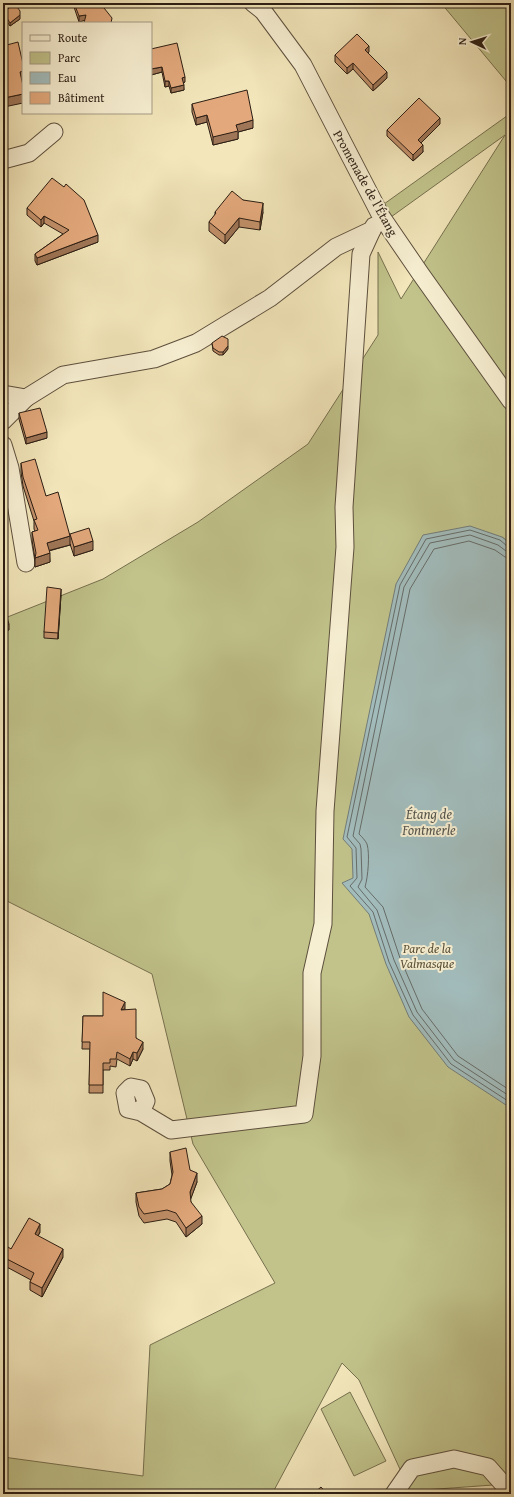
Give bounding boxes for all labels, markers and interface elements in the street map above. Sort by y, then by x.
legend [22,22,152,114]
north arrow [452,22,492,62]
text: Route [58,29,88,46]
text: N [454,36,470,46]
text: Parc [58,49,81,66]
text: Eau [58,69,77,86]
text: Bâtiment [58,89,105,106]
street label: Promenade de l'Étang [328,127,403,240]
water label: Étang de Fontmerle [401,804,456,840]
park label: Parc de la Valmasque [400,939,454,973]

